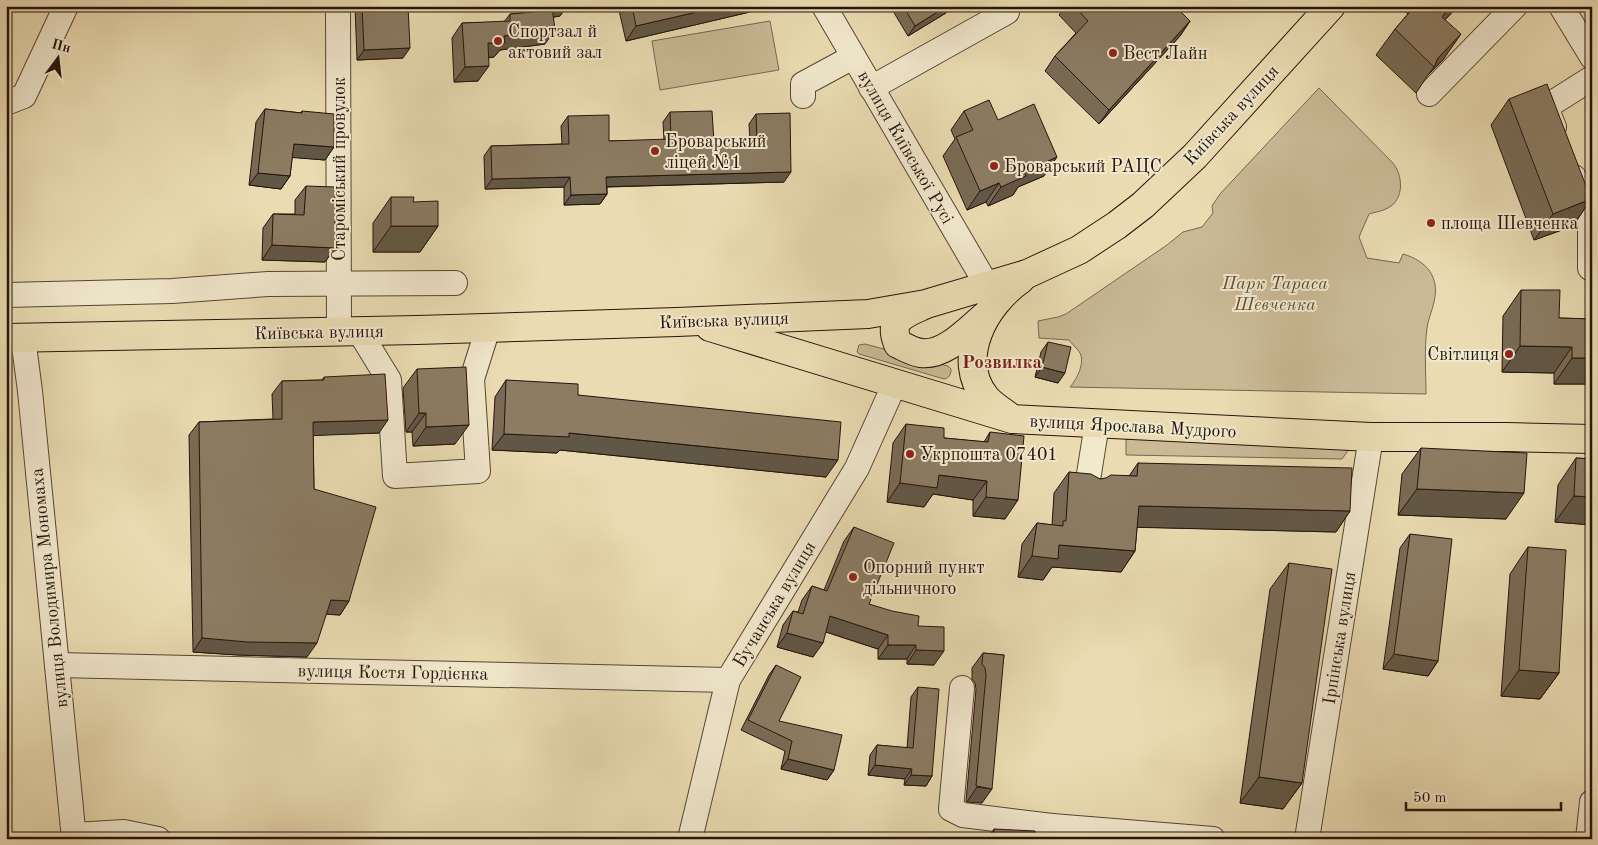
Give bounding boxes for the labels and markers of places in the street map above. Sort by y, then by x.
place label: Спортзал й актовий зал [508,23,602,62]
marker: Спортзал й актовий зал [492,35,504,47]
place label: Вест Лайн [1123,45,1208,63]
marker: Вест Лайн [1107,47,1119,59]
place label: Броварський ліцей №1 [665,133,767,172]
marker: Броварський ліцей №1 [649,145,661,157]
place label: Броварський РАЦС [1004,158,1162,176]
marker: Броварський РАЦС [988,160,1000,172]
place label: площа Шевченка [1441,215,1578,233]
marker: площа Шевченка [1425,217,1437,229]
place label: Світлиця [1427,346,1499,364]
marker: Світлиця [1503,348,1515,360]
place label: Укрпошта 07401 [920,446,1058,464]
marker: Укрпошта 07401 [904,448,916,460]
place label: Опорний пункт дільничного [863,559,985,598]
marker: Опорний пункт дільничного [847,571,859,583]

